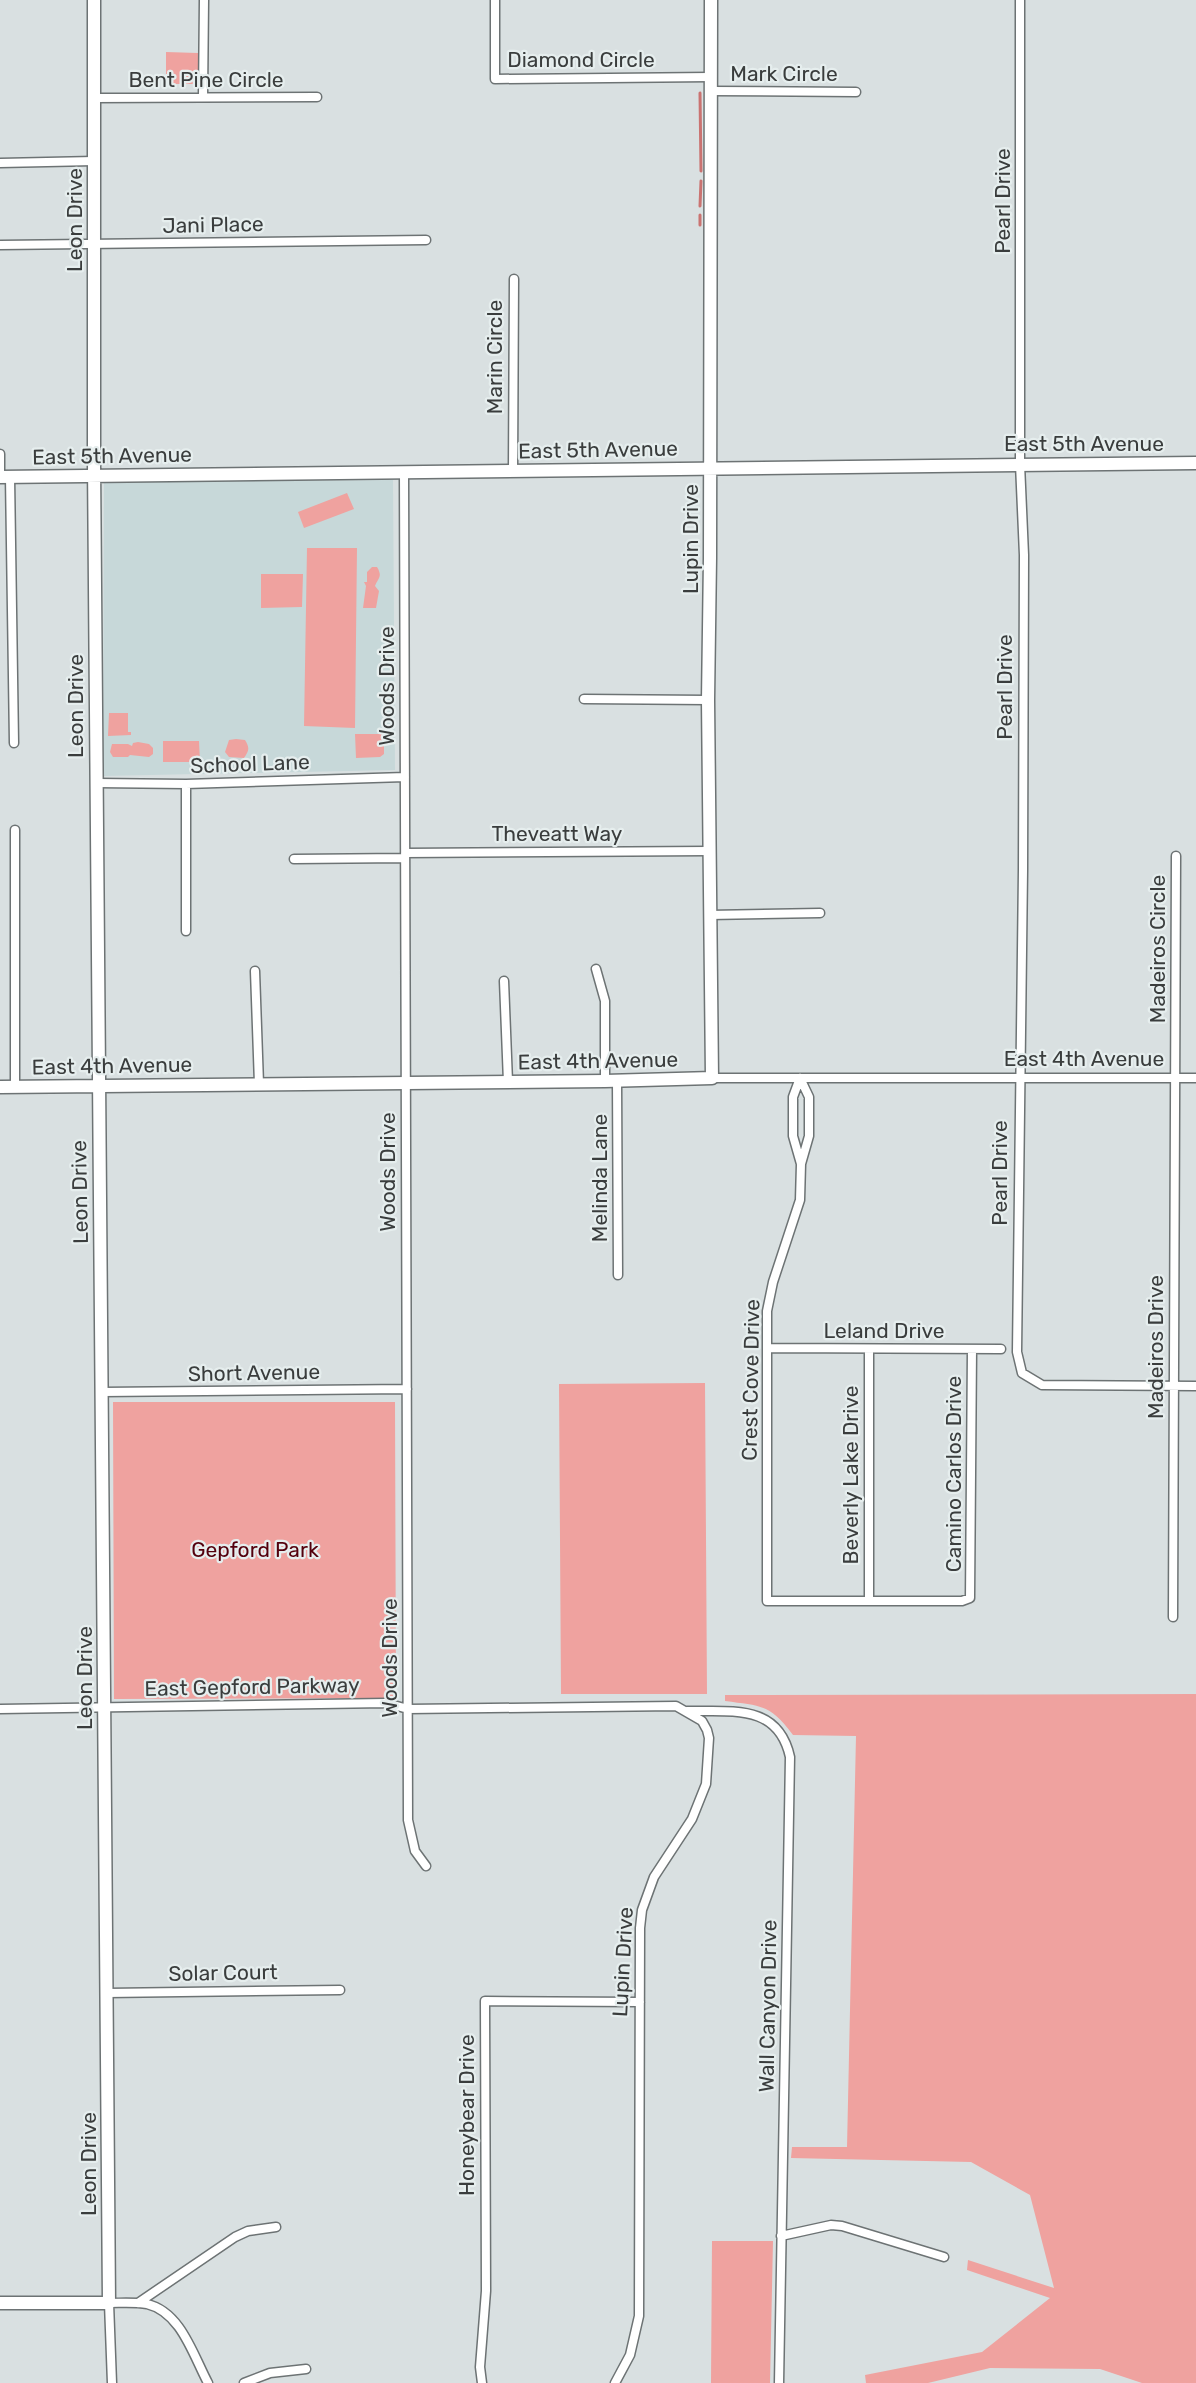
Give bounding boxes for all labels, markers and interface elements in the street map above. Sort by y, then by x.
street label: Diamond Circle [507,47,655,72]
street label: Mark Circle [730,61,838,86]
street label: Bent Pine Circle [128,67,284,92]
street label: Pearl Drive [990,148,1015,254]
street label: Leon Drive [62,168,87,272]
street label: Jani Place [162,211,264,238]
street label: Marin Circle [482,300,507,414]
street label: East 5th Avenue [1004,431,1164,456]
street label: East 5th Avenue [518,436,678,463]
street label: East 5th Avenue [32,442,192,469]
street label: Lupin Drive [678,484,703,594]
street label: Woods Drive [374,626,399,746]
street label: Pearl Drive [992,634,1017,740]
street label: Leon Drive [63,654,88,758]
street label: School Lane [190,749,310,778]
street label: Theveatt Way [492,821,623,846]
street label: Madeiros Circle [1145,875,1170,1023]
street label: East 4th Avenue [1004,1046,1164,1071]
street label: East 4th Avenue [518,1047,678,1074]
street label: East 4th Avenue [32,1052,192,1079]
street label: Woods Drive [375,1112,400,1232]
street label: Melinda Lane [587,1114,612,1242]
street label: Pearl Drive [987,1120,1012,1226]
street label: Leon Drive [66,1140,93,1244]
street label: Madeiros Drive [1143,1275,1168,1419]
street label: Crest Cove Drive [737,1299,764,1461]
street label: Leland Drive [824,1318,944,1343]
street label: Short Avenue [188,1359,320,1386]
street label: Camino Carlos Drive [941,1376,966,1572]
street label: Beverly Lake Drive [838,1386,863,1564]
park label: Gepford Park [191,1537,319,1562]
street label: Woods Drive [377,1598,402,1718]
street label: Leon Drive [72,1626,97,1730]
street label: East Gepford Parkway [144,1672,360,1701]
street label: Lupin Drive [607,1906,638,2018]
street label: Wall Canyon Drive [753,1919,782,2093]
street label: Solar Court [168,1959,278,1986]
street label: Honeybear Drive [454,2034,479,2196]
street label: Leon Drive [76,2112,101,2216]

